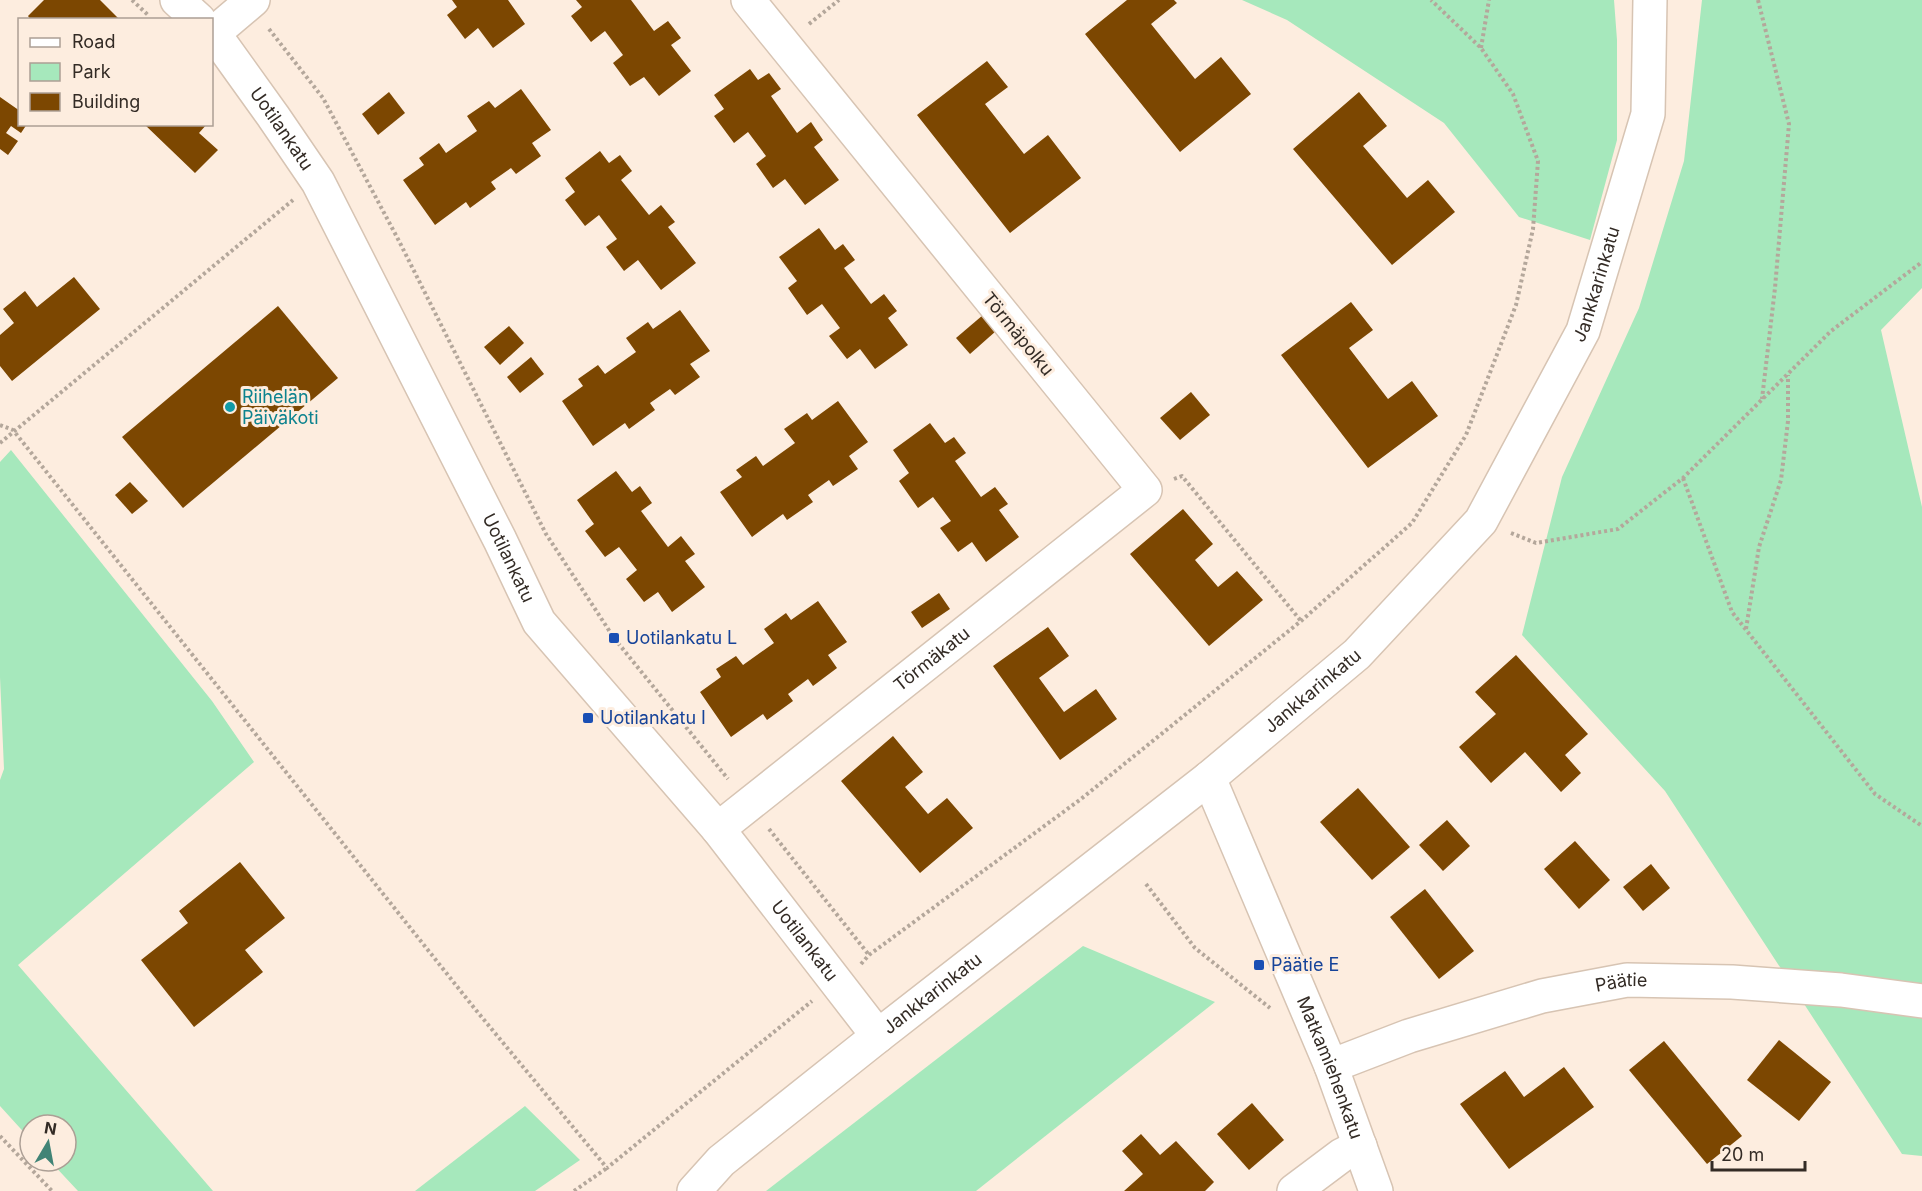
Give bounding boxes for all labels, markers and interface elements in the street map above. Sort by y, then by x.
legend [18,18,213,126]
text: Road [72,31,115,52]
text: Park [72,61,111,82]
street label: Uotilankatu [246,83,318,174]
text: Building [72,91,140,112]
street label: Jankkarinkatu [1568,224,1624,345]
street label: Törmäpolku [978,288,1058,380]
place label: Riihelän Päiväkoti [242,386,319,428]
marker: Riihelän Päiväkoti [223,400,237,414]
street label: Uotilankatu [478,510,539,606]
street label: Törmäkatu [889,622,974,695]
place label: Uotilankatu L [626,627,737,648]
marker: Uotilankatu L [607,631,621,645]
street label: Jankkarinkatu [1260,644,1365,737]
place label: Uotilankatu I [600,707,706,728]
marker: Uotilankatu I [581,711,595,725]
street label: Uotilankatu [767,896,843,985]
street label: Jankkarinkatu [878,948,986,1038]
place label: Päätie E [1271,954,1339,975]
marker: Päätie E [1252,958,1266,972]
street label: Päätie [1593,969,1647,996]
street label: Matkamiehenkatu [1293,993,1367,1142]
north arrow [18,1113,78,1173]
text: N [43,1117,58,1139]
scale bar [1712,1134,1805,1172]
text: 20 m [1721,1144,1764,1165]

